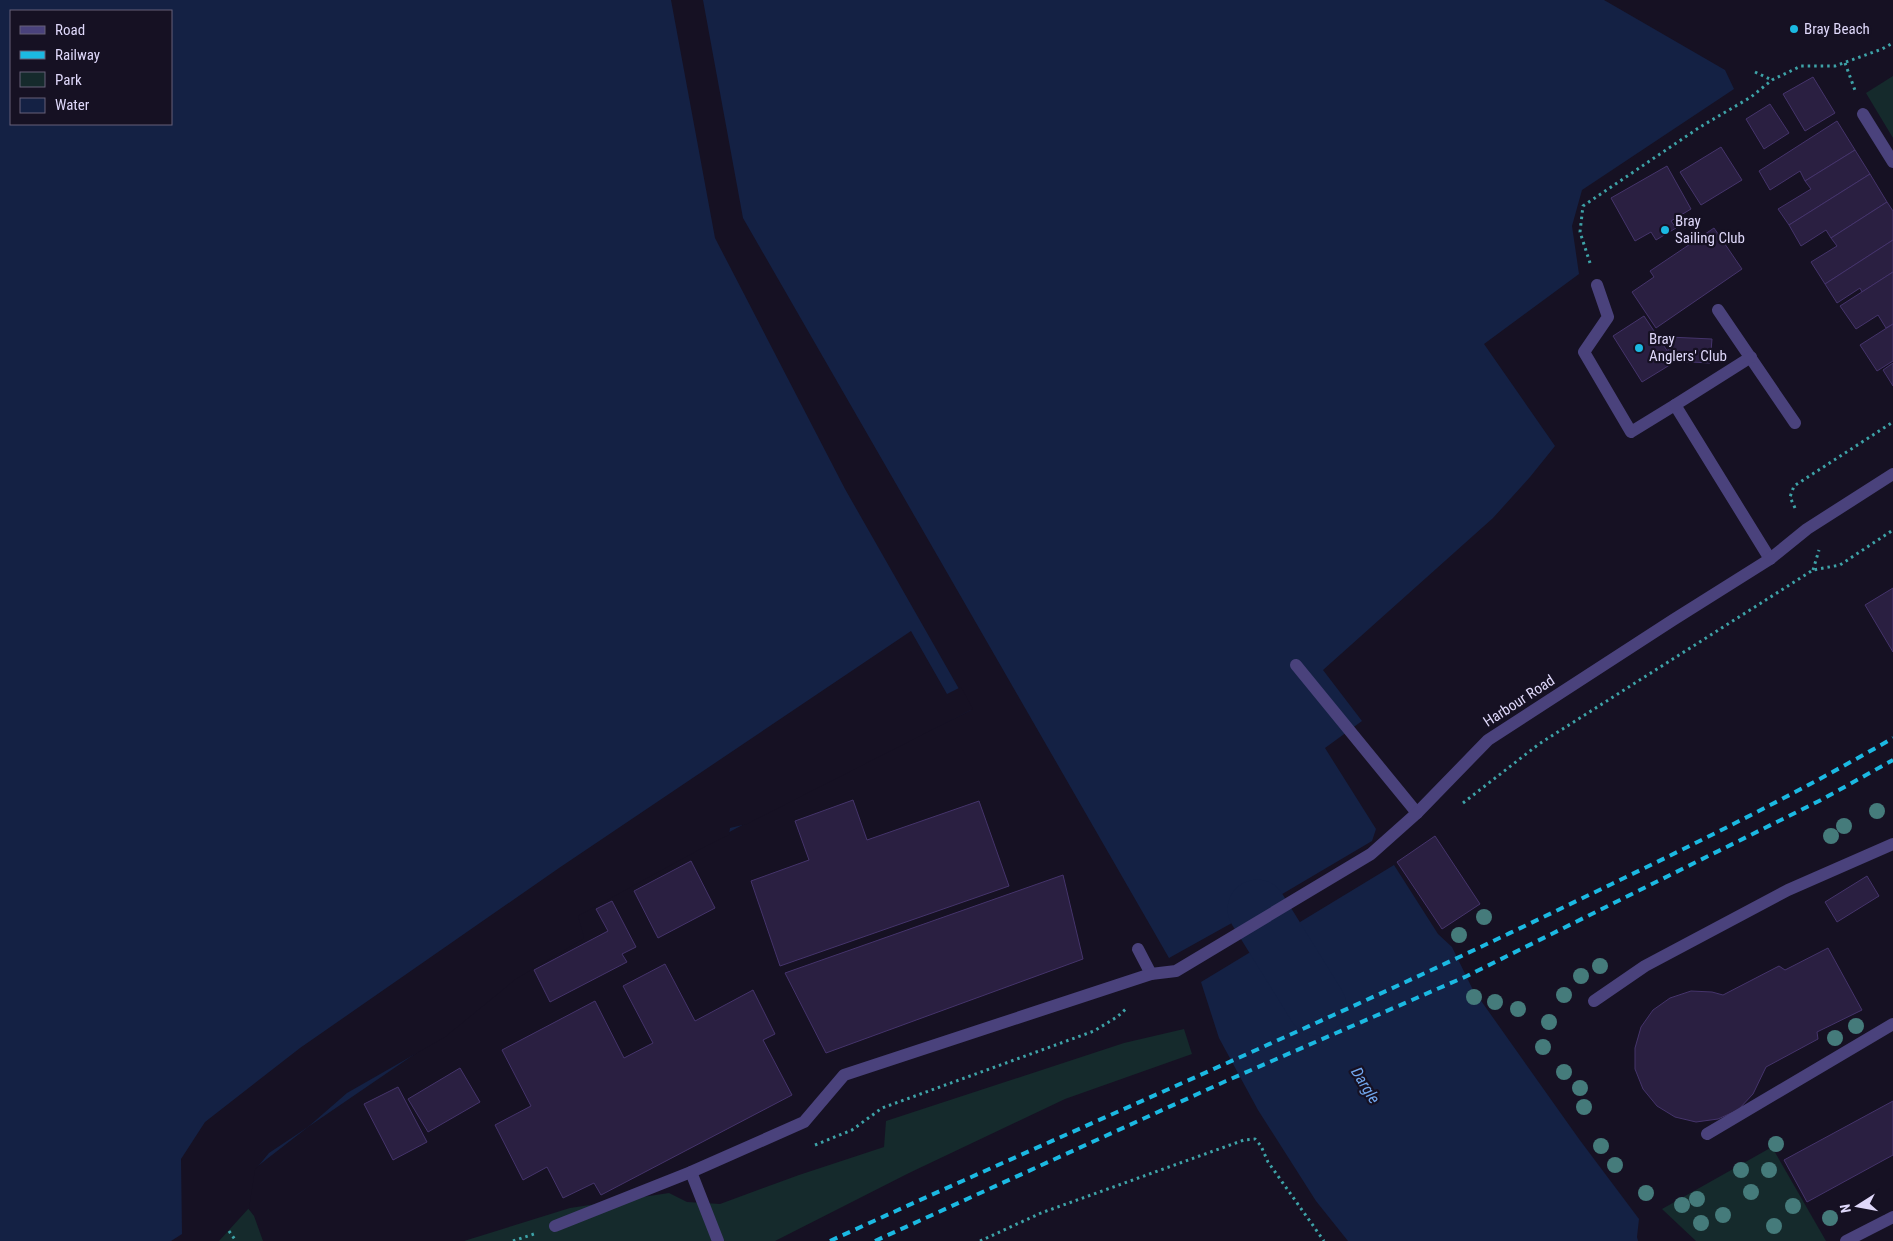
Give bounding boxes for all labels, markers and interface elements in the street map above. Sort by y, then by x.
legend [10,10,172,125]
place label: Bray Beach [1804,20,1870,38]
text: Road [55,21,85,39]
marker: Bray Beach [1788,23,1800,35]
text: Railway [55,46,100,64]
text: Park [55,71,82,89]
text: Water [55,96,90,114]
place label: Bray Sailing Club [1675,212,1745,247]
marker: Bray Sailing Club [1659,224,1671,236]
place label: Bray Anglers' Club [1649,330,1727,365]
marker: Bray Anglers' Club [1633,342,1645,354]
street label: Harbour Road [1480,671,1558,731]
water label: Dargle [1347,1064,1384,1107]
north arrow [1833,1181,1883,1231]
text: N [1837,1203,1854,1214]

